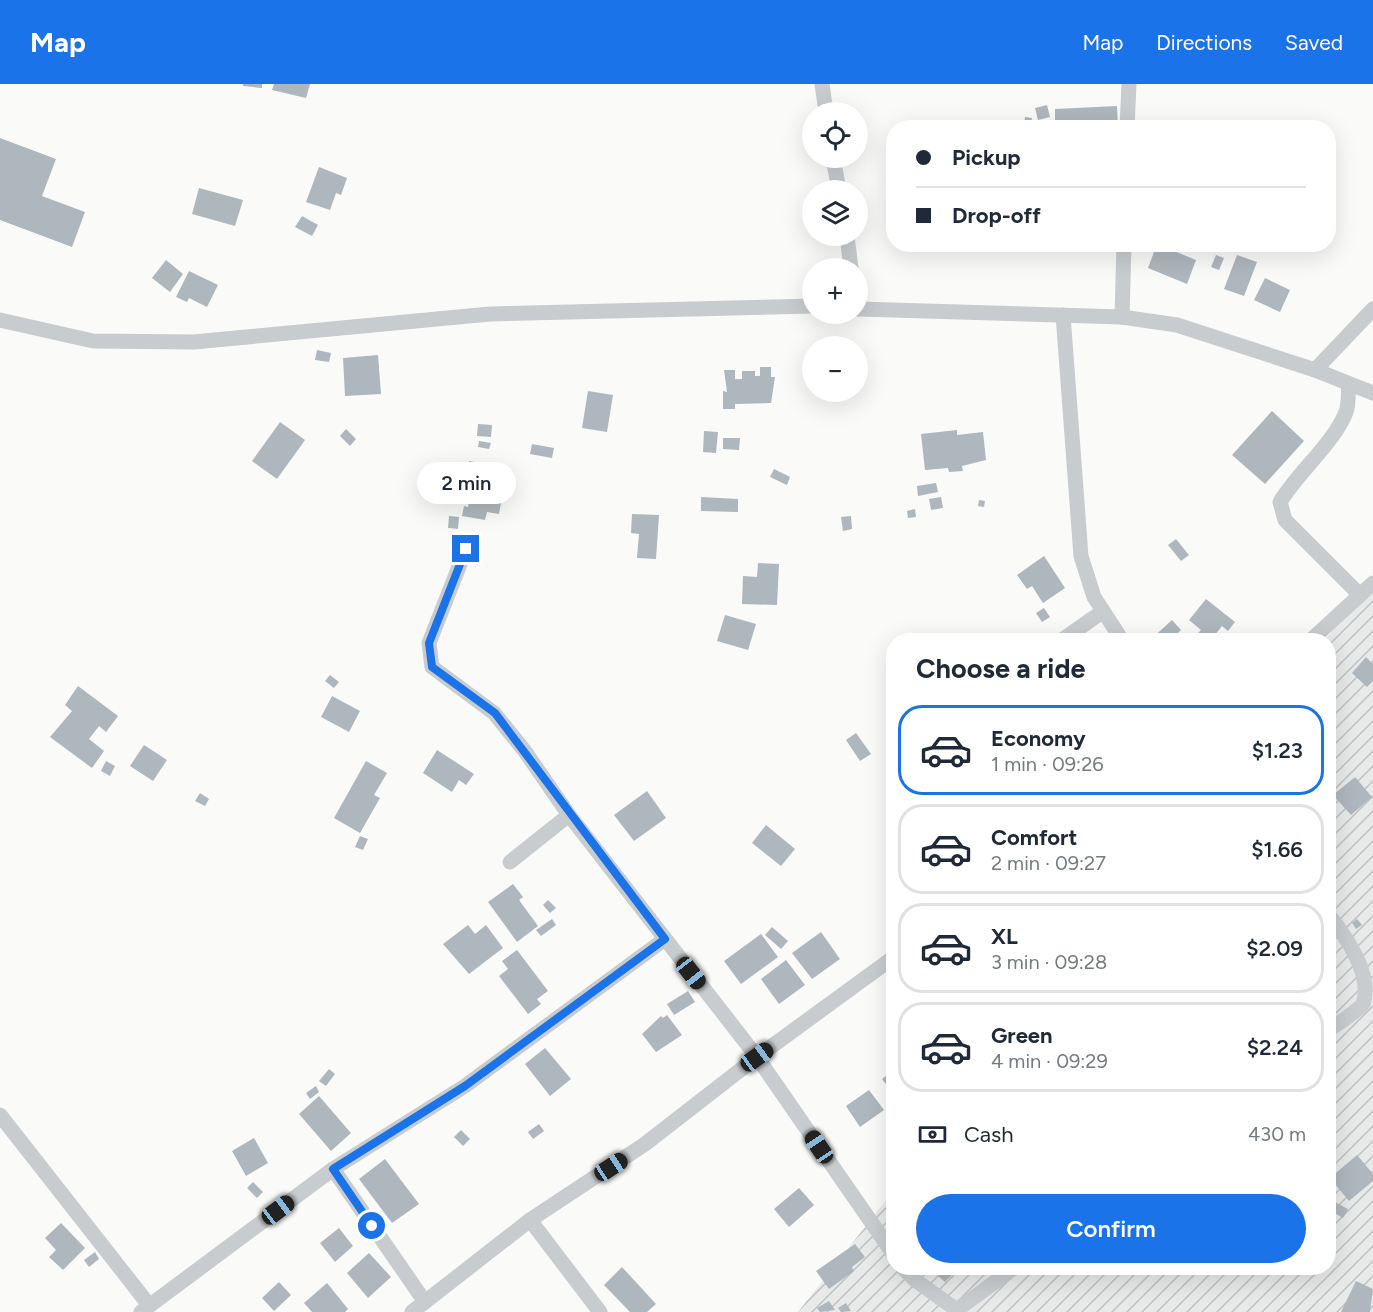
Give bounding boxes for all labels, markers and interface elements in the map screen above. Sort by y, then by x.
text: Map [30,25,86,59]
text: Map [1082,30,1123,55]
text: Directions [1156,30,1252,55]
text: Saved [1285,30,1343,55]
map controls [802,102,868,402]
button: locate [802,102,868,168]
text: Pickup [952,144,1021,171]
button: layers [802,180,868,246]
text: Drop-off [952,202,1041,229]
button: + [802,258,868,324]
button: − [802,336,868,402]
callout: 2 min [416,462,516,504]
text: 2 min [442,471,491,495]
route end [452,535,479,562]
text: Choose a ride [916,652,1085,685]
icon: car [919,723,973,777]
text: Economy [991,725,1086,752]
text: $1.23 [1252,737,1303,764]
text: 1 min · 09:26 [991,752,1104,776]
icon: car [919,822,973,876]
text: Comfort [991,824,1077,851]
text: $1.66 [1251,836,1303,863]
text: 2 min · 09:27 [991,851,1106,875]
icon: car [919,921,973,975]
text: XL [991,923,1018,950]
text: $2.09 [1246,935,1303,962]
text: 3 min · 09:28 [991,950,1107,974]
car [673,953,709,993]
icon: car [919,1020,973,1074]
text: Green [991,1022,1053,1049]
text: $2.24 [1247,1034,1303,1061]
car [737,1039,777,1075]
text: 4 min · 09:29 [991,1049,1108,1073]
icon: cash [916,1118,949,1151]
text: Cash [964,1121,1014,1148]
text: 430 m [1248,1122,1306,1146]
car [801,1127,837,1167]
car [591,1150,631,1184]
car [258,1192,298,1228]
button: Confirm [916,1194,1306,1263]
route start [358,1212,385,1239]

